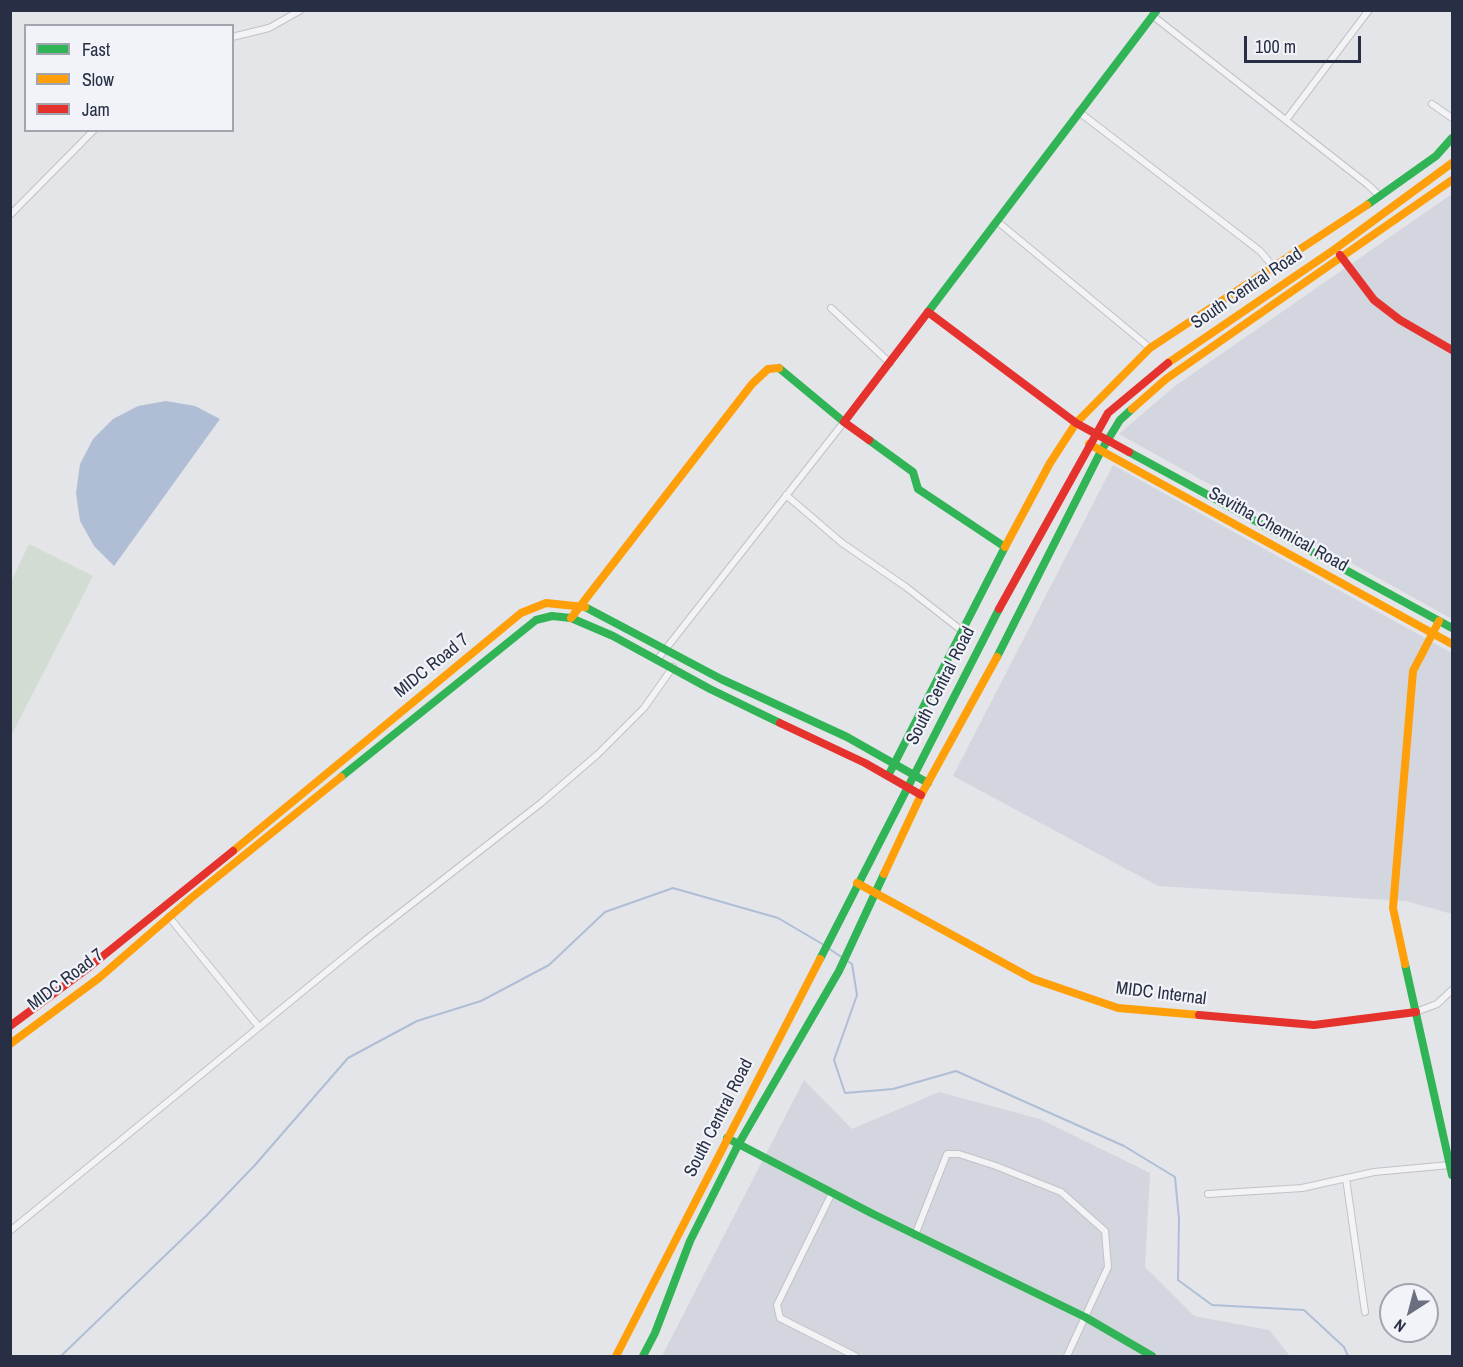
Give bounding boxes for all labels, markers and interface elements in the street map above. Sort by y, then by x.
legend [24,24,234,132]
scale bar [1247,24,1364,62]
text: 100 m [1255,34,1296,59]
text: Fast [82,37,110,62]
text: Slow [82,67,114,92]
text: Jam [82,97,110,122]
street label: South Central Road [1187,244,1307,334]
street label: Savitha Chemical Road [1205,483,1351,577]
street label: South Central Road [902,623,980,749]
street label: MIDC Road 7 [390,629,474,703]
street label: MIDC Road 7 [24,944,108,1016]
street label: MIDC Internal [1115,978,1207,1010]
street label: South Central Road [680,1055,758,1181]
north arrow [1379,1283,1439,1343]
text: N [1389,1314,1410,1338]

